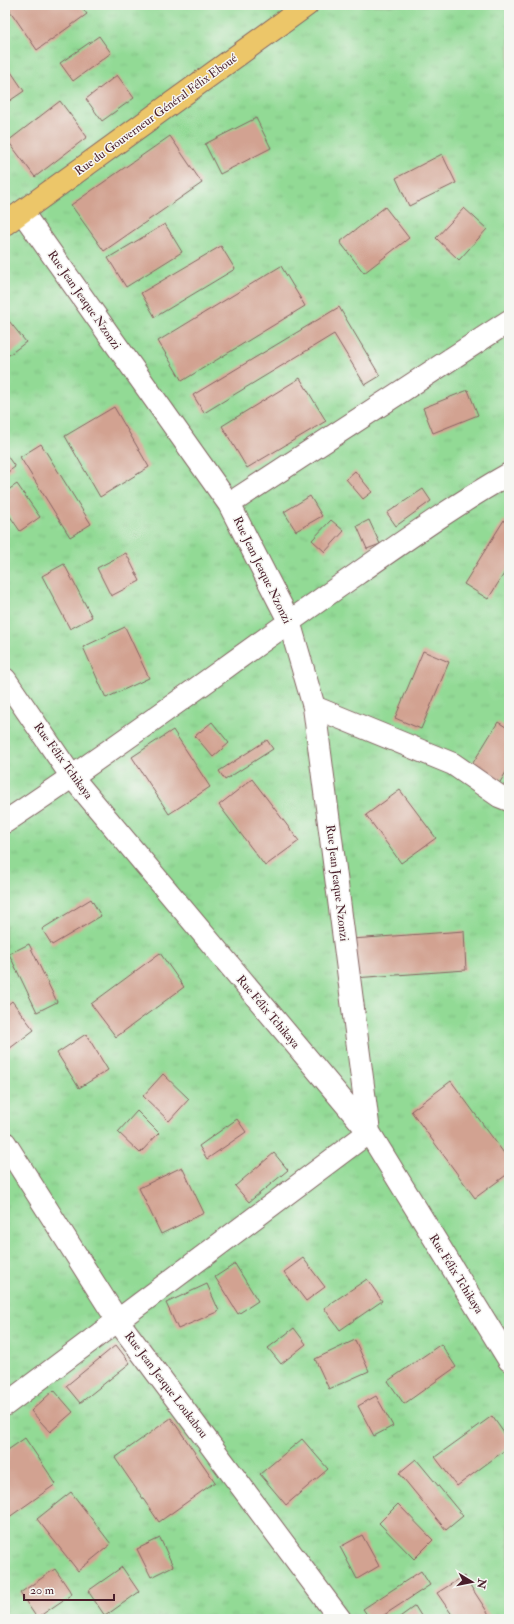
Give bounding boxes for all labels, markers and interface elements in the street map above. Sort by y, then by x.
street label: Rue du Gouverneur Général Félix Eboué [72,50,241,179]
street label: Rue Jean Jeaque Nzonzi [44,248,124,352]
street label: Rue Jean Jeaque Nzonzi [230,514,294,626]
street label: Rue Félix Tchikaya [30,720,96,803]
street label: Rue Jean Jeaque Nzonzi [322,824,352,942]
street label: Rue Félix Tchikaya [233,972,304,1052]
street label: Rue Félix Tchikaya [426,1231,487,1317]
street label: Rue Jean Jeaque Loukabou [121,1329,211,1441]
north arrow [452,1562,492,1602]
scale bar [24,1576,114,1602]
text: N [474,1577,489,1591]
text: 20 m [30,1583,55,1598]

